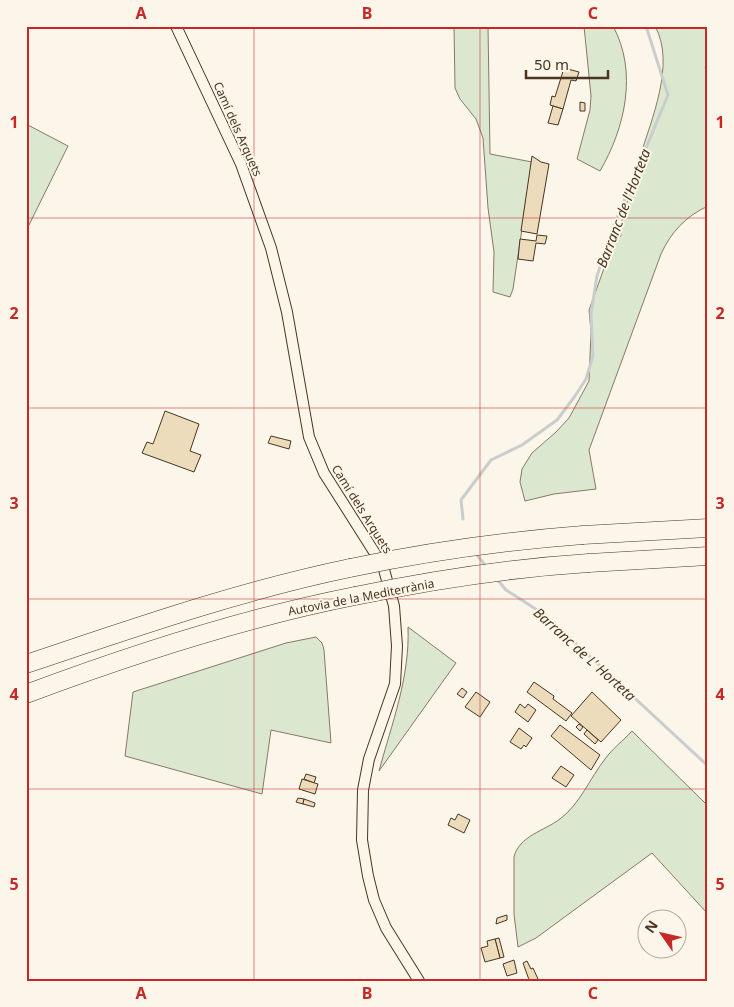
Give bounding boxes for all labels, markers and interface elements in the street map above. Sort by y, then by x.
text: A [135,2,147,24]
text: B [362,2,372,24]
text: C [588,2,598,24]
scale bar [526,48,609,80]
text: 50 m [534,54,569,74]
street label: Camí dels Arquets [210,79,267,179]
text: 1 [9,111,19,133]
text: 1 [715,111,725,133]
water label: Barranc de l'Horteta [592,146,654,270]
text: 2 [9,302,19,324]
text: 2 [715,302,725,324]
street label: Camí dels Arquets [328,461,396,557]
text: 3 [9,492,19,514]
text: 3 [715,492,725,514]
street label: Autovia de la Mediterrània [286,574,436,620]
water label: Barranc de L' Horteta [530,603,640,705]
text: 4 [9,683,19,705]
text: 4 [715,683,725,705]
text: 5 [9,873,19,895]
text: 5 [715,873,725,895]
north arrow [636,910,686,960]
text: N [640,916,662,936]
text: A [135,982,147,1004]
text: B [362,982,372,1004]
text: C [588,982,598,1004]

